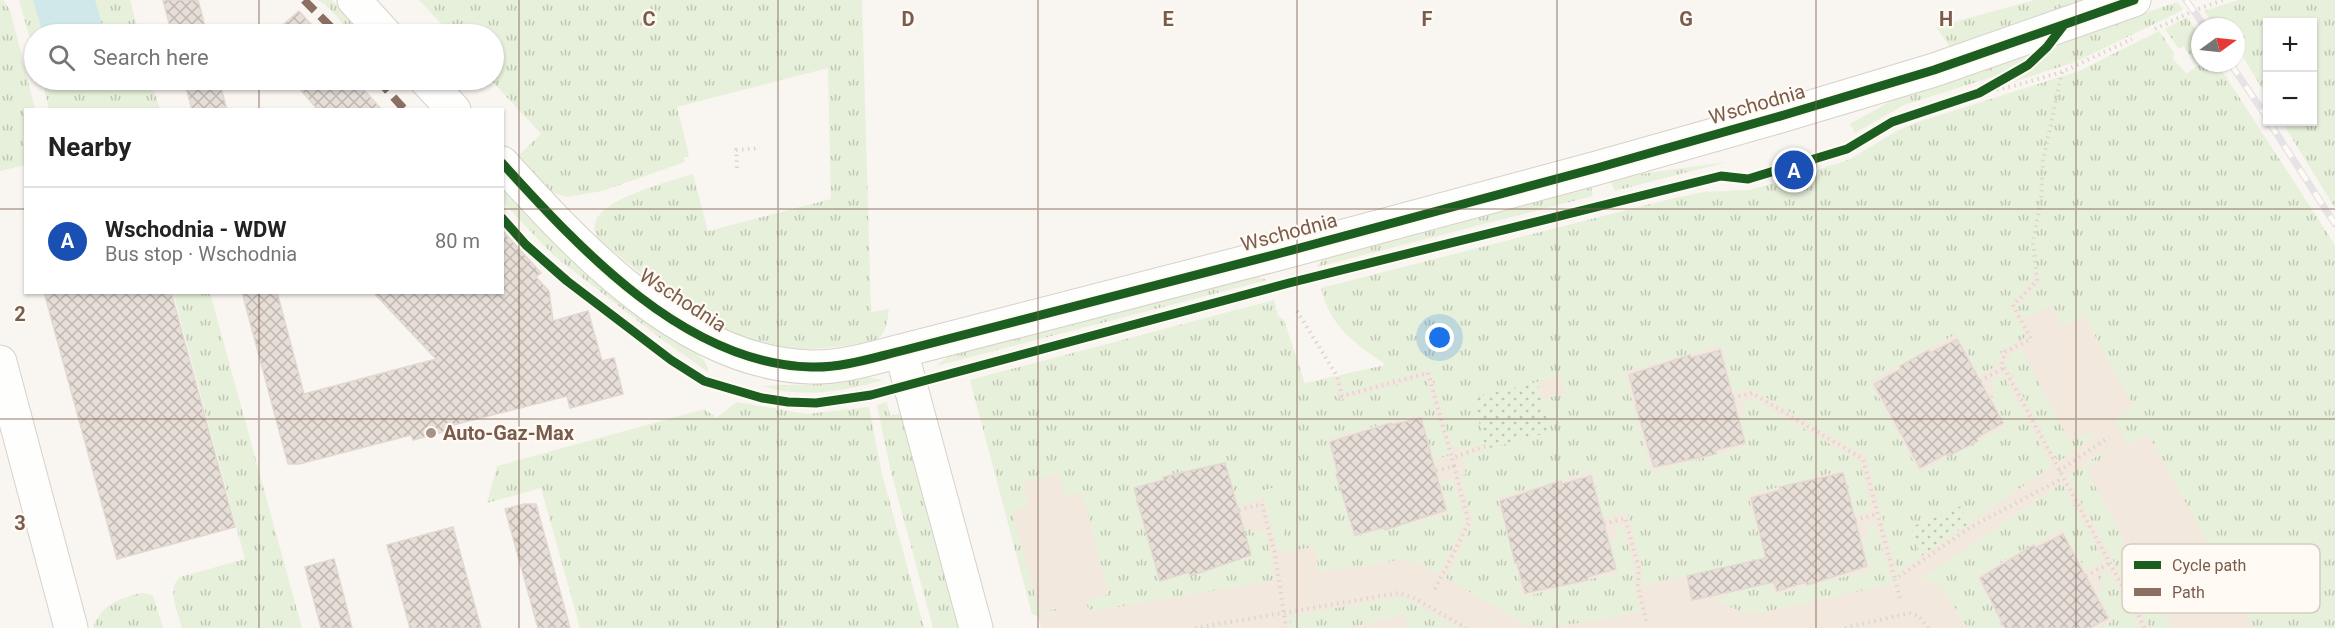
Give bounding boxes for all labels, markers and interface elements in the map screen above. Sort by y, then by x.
text: C [642,7,656,31]
text: D [902,7,915,31]
text: E [1162,7,1174,31]
text: F [1422,7,1433,31]
text: G [1679,7,1693,31]
text: H [1939,7,1953,31]
north arrow [2191,18,2245,72]
map controls [2263,18,2317,126]
button: + [2263,18,2317,72]
search box [24,24,504,90]
icon: search [45,41,78,74]
text: Search here [93,45,209,70]
button: − [2263,72,2317,126]
street label: Wschodnia [1706,79,1808,129]
text: Nearby [48,132,131,162]
pin: A [1774,148,1814,192]
street label: Wschodnia [1238,208,1340,256]
text: Wschodnia - WDW [105,217,286,242]
text: A [61,229,74,253]
text: 80 m [435,229,480,253]
text: Bus stop · Wschodnia [105,242,297,266]
street label: Wschodnia [635,263,731,337]
text: 2 [14,302,26,326]
your location [1425,323,1454,352]
place label: Auto-Gaz-Max [443,421,575,445]
marker: Auto-Gaz-Max [424,426,438,440]
text: 3 [14,511,26,535]
legend [2122,544,2320,613]
text: Cycle path [2172,556,2246,575]
text: Path [2172,583,2205,602]

